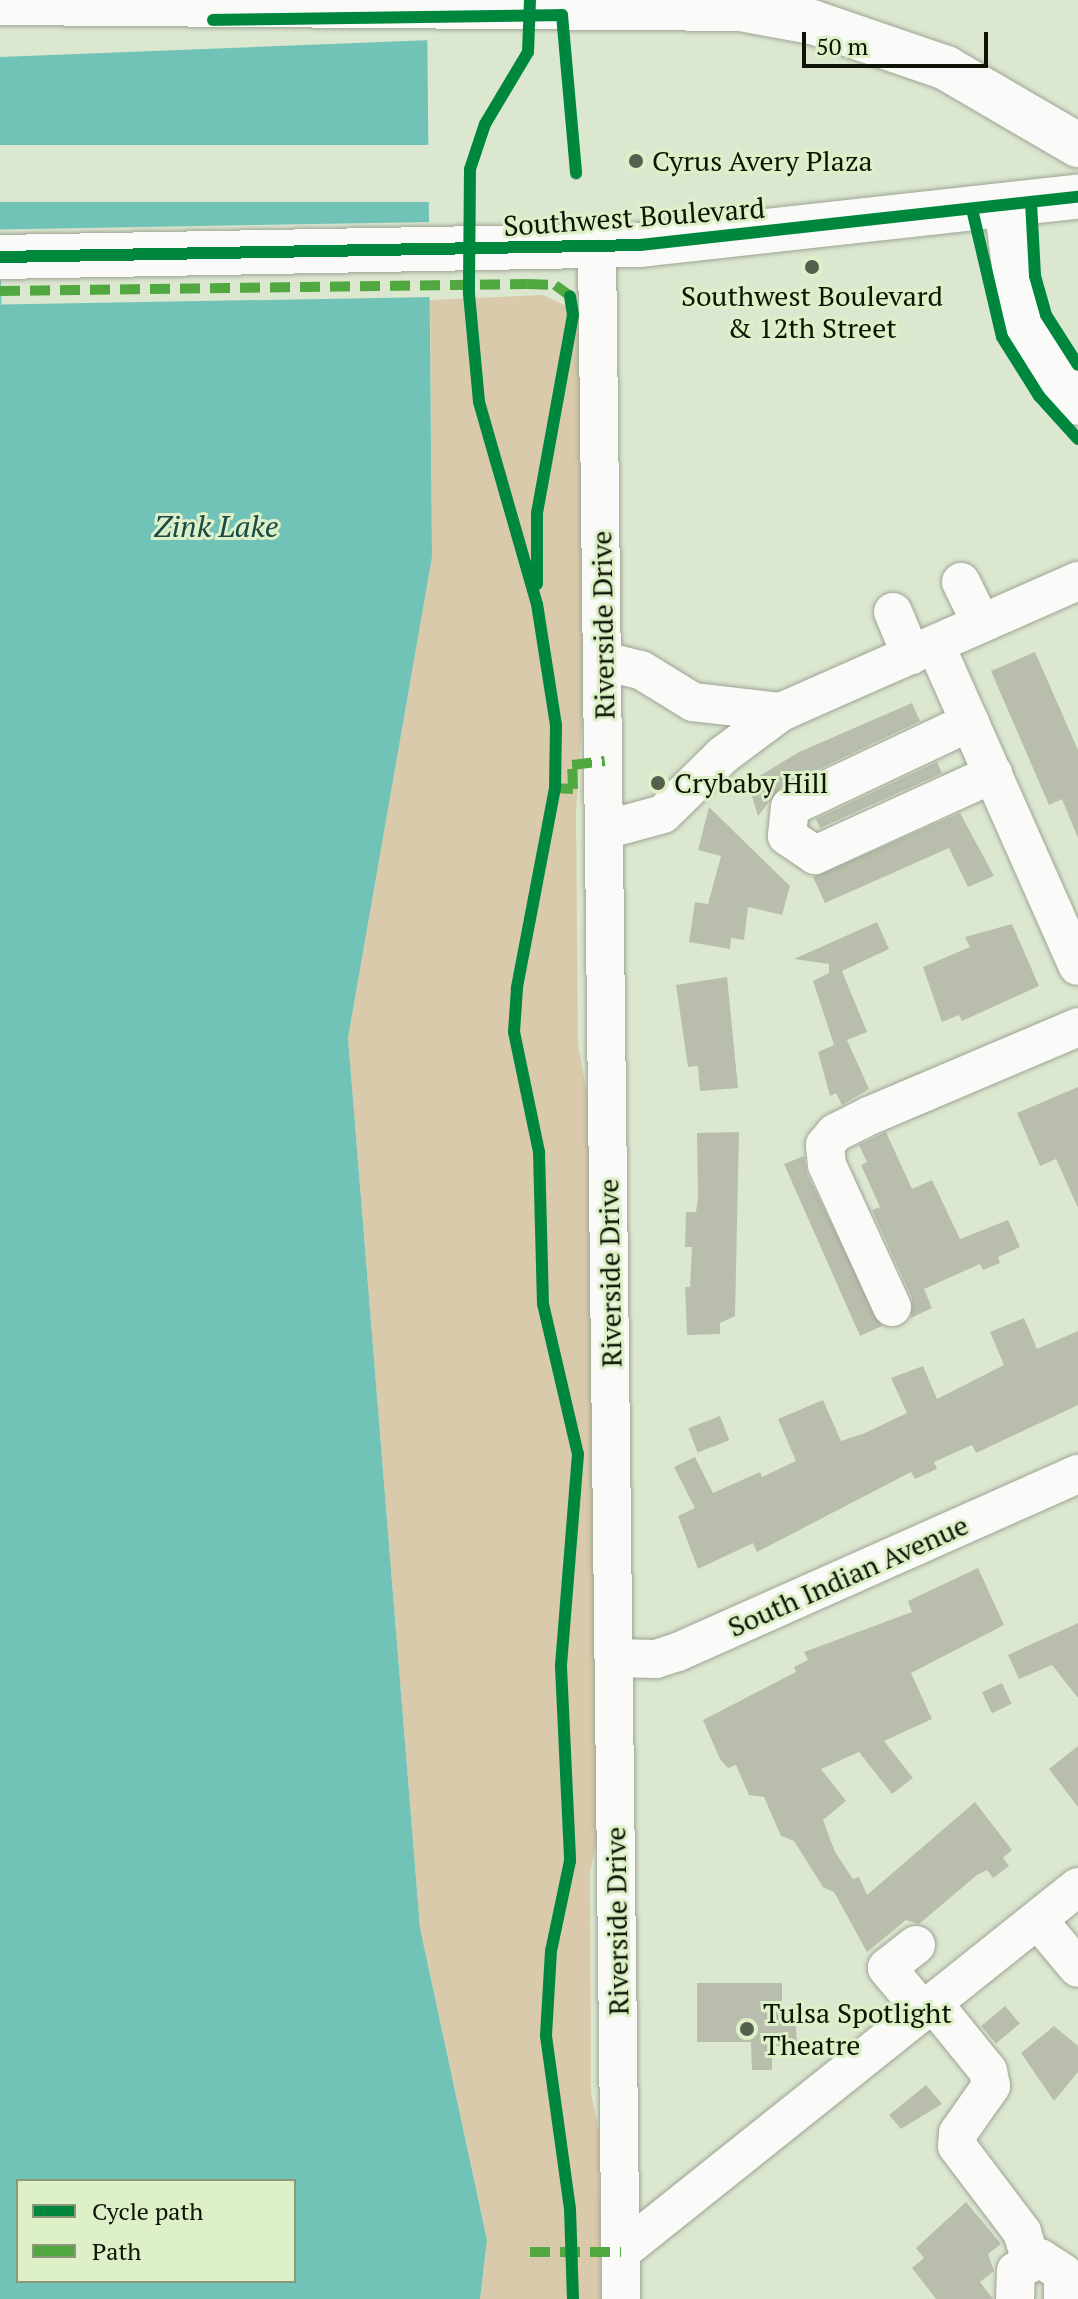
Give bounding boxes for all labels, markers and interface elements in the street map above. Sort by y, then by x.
scale bar [806,16,992,66]
text: 50 m [816,30,868,62]
place label: Cyrus Avery Plaza [652,144,873,178]
marker: Cyrus Avery Plaza [627,152,645,170]
street label: Southwest Boulevard [502,191,766,243]
marker: Southwest Boulevard & 12th Street [803,258,821,276]
place label: Southwest Boulevard & 12th Street [681,279,943,345]
water label: Zink Lake [154,508,278,544]
street label: Riverside Drive [585,530,621,720]
place label: Crybaby Hill [674,766,828,800]
marker: Crybaby Hill [649,774,667,792]
street label: Riverside Drive [592,1178,628,1368]
street label: South Indian Avenue [722,1508,974,1644]
street label: Riverside Drive [599,1826,635,2016]
place label: Tulsa Spotlight Theatre [763,1996,952,2062]
marker: Tulsa Spotlight Theatre [738,2020,756,2038]
legend [16,2179,296,2283]
text: Cycle path [92,2195,203,2227]
text: Path [92,2235,141,2267]

